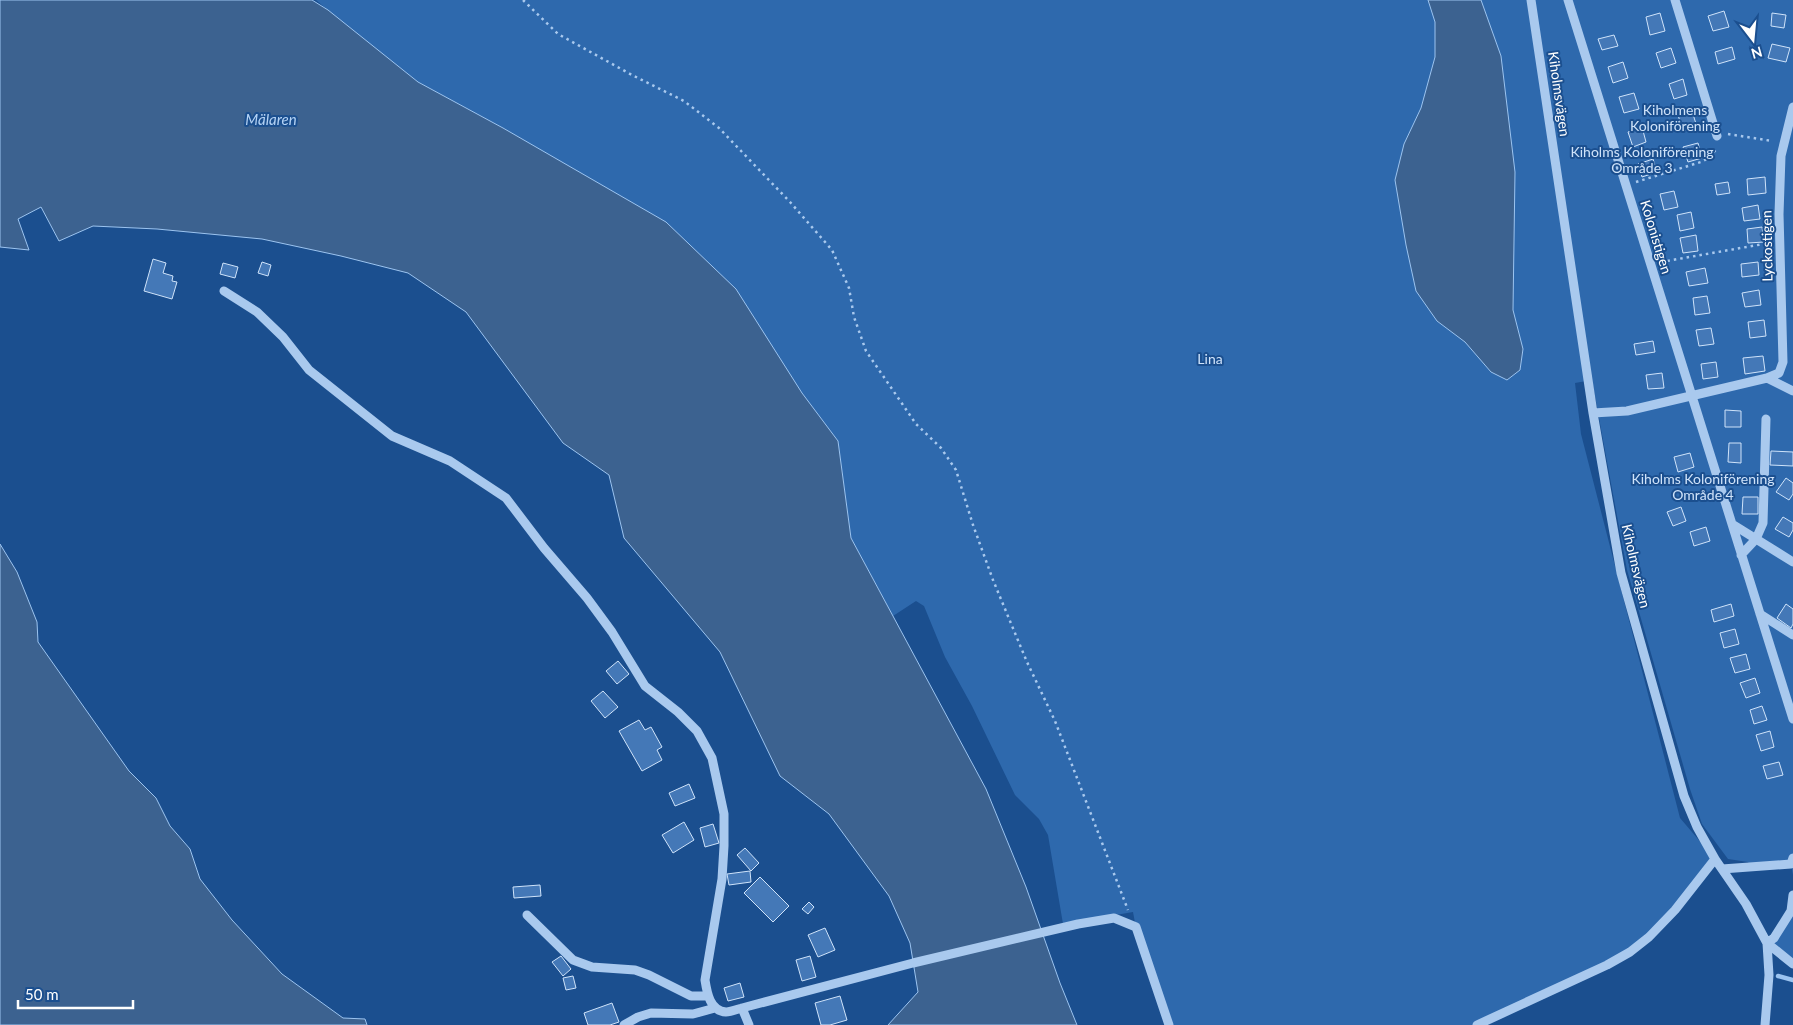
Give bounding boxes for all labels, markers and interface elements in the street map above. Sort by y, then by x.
north arrow [1728,15,1778,65]
text: N [1749,43,1764,63]
street label: Kiholmsvägen [1545,50,1574,137]
park label: Kiholmens Koloniförening [1630,101,1720,134]
water label: Mälaren [245,110,297,128]
park label: Kiholms Koloniförening Område 3 [1570,143,1714,176]
street label: Kolonistigen [1637,198,1676,276]
street label: Lyckostigen [1757,210,1776,282]
park label: Lina [1197,350,1223,367]
park label: Kiholms Koloniförening Område 4 [1631,470,1775,503]
street label: Kiholmsvägen [1619,522,1654,609]
scale bar [18,978,132,1010]
text: 50 m [25,985,59,1003]

